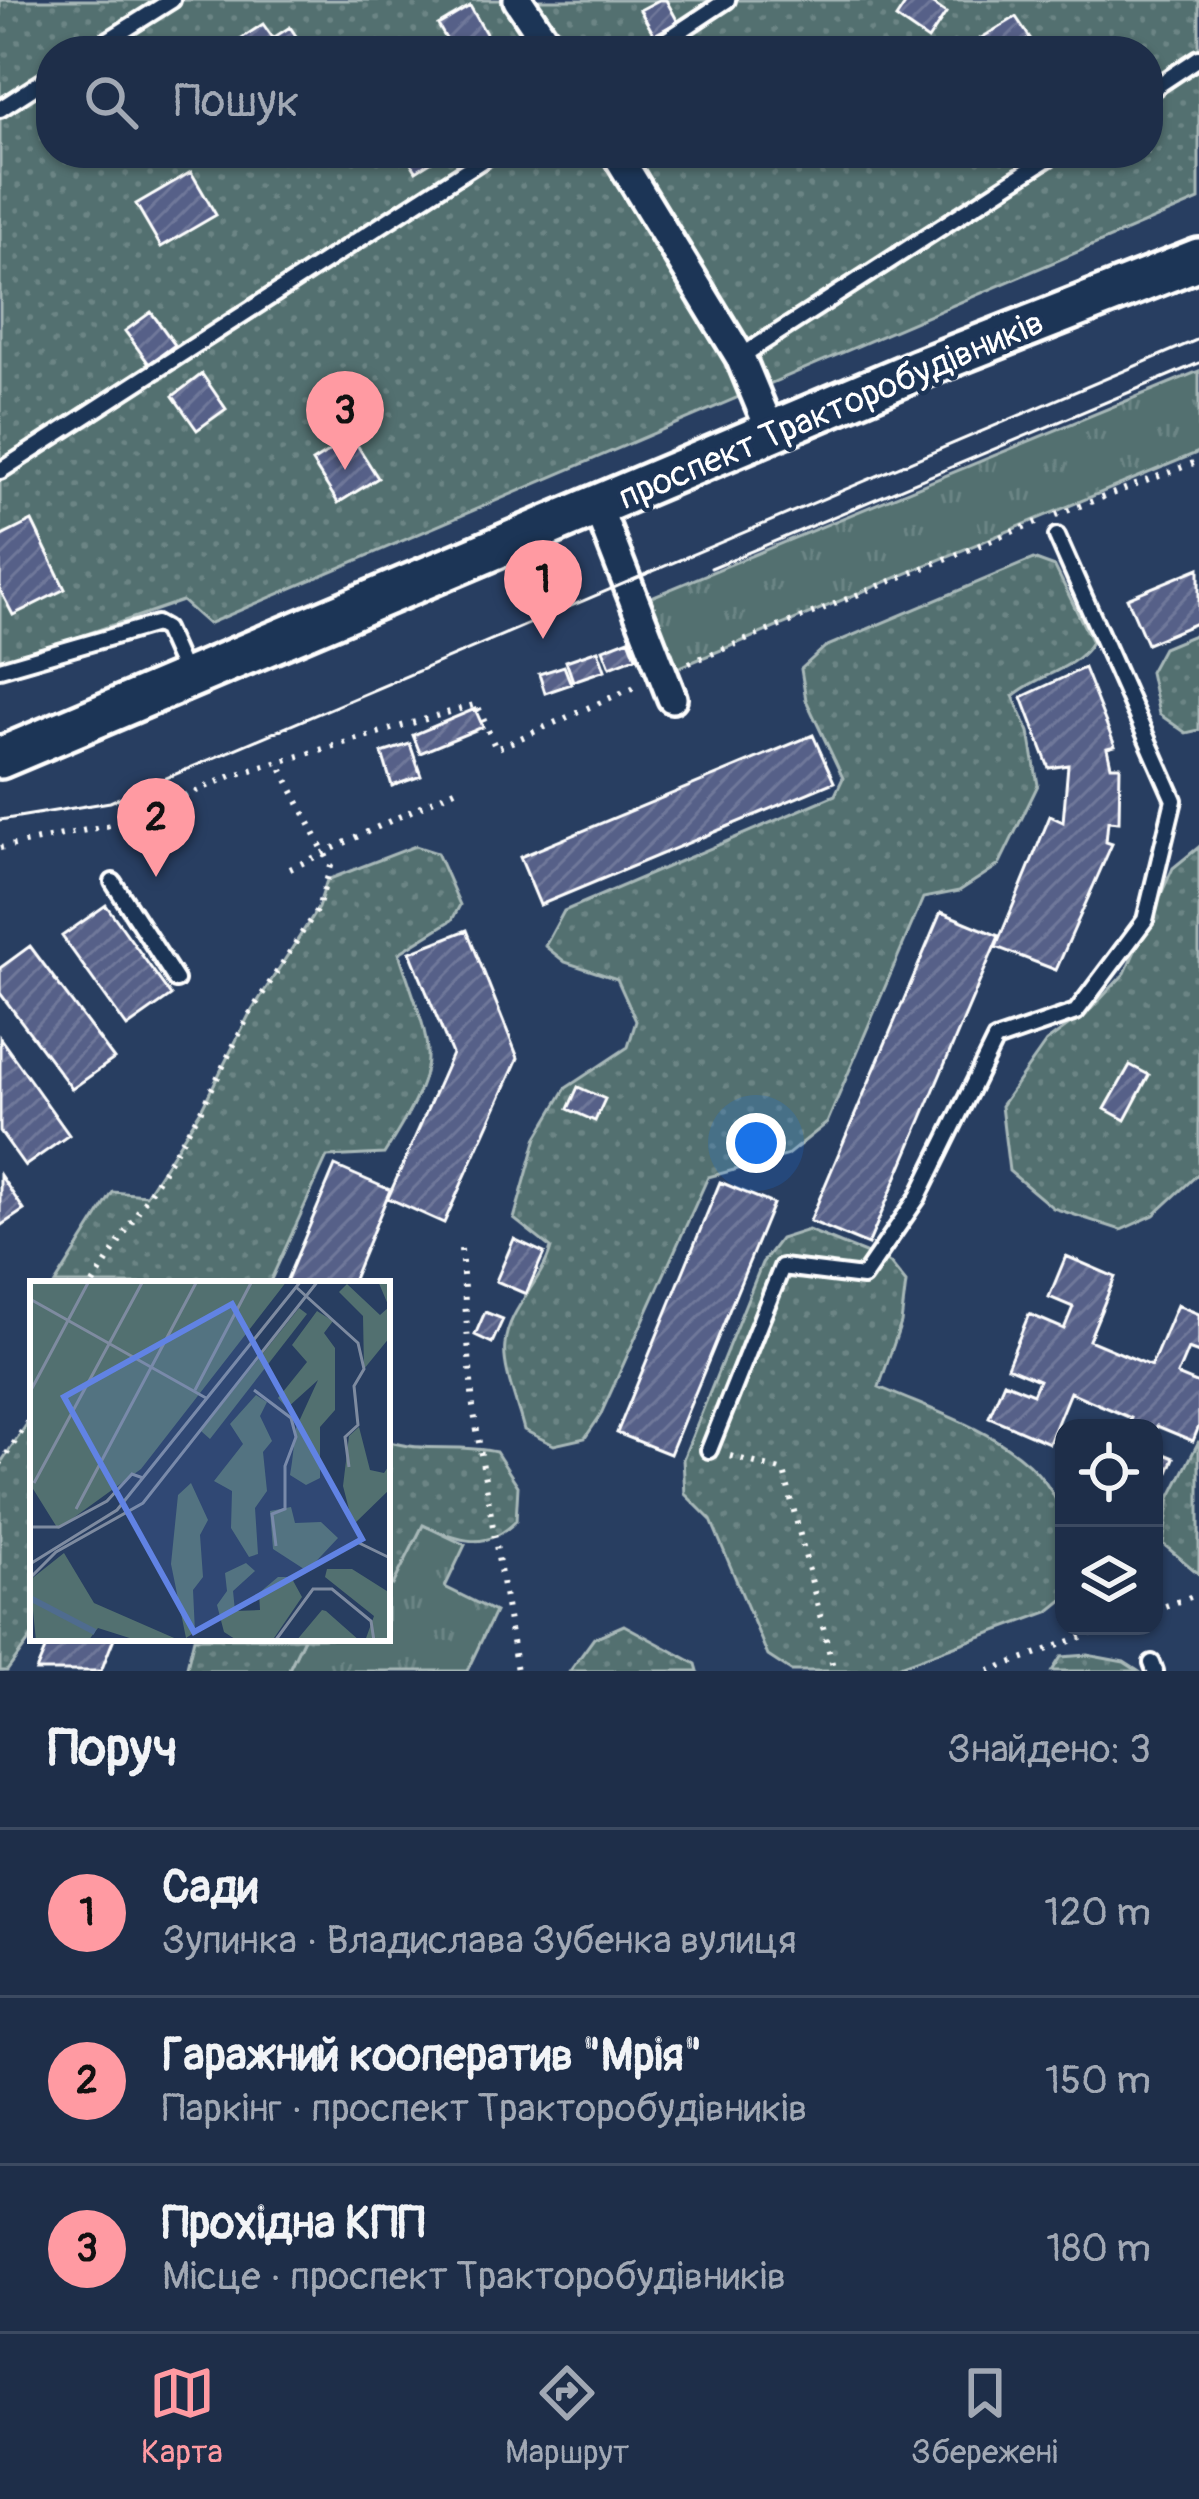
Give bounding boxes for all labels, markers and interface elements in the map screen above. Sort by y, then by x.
search box [36,36,1163,168]
icon: search [78,69,144,135]
text: Пошук [174,74,299,130]
street label: проспект Тракторобудівників [611,300,1051,520]
pin: 3 [306,371,384,470]
pin: 1 [504,540,582,639]
pin: 2 [117,778,195,877]
your location [726,1113,786,1173]
inset map [30,1281,390,1641]
map controls [1055,1419,1163,1635]
button: locate [1055,1419,1163,1527]
button: layers [1055,1527,1163,1635]
text: Поруч [48,1717,178,1781]
text: Знайдено: 3 [948,1725,1151,1774]
text: Сади [162,1860,258,1916]
text: 1 [79,1888,95,1937]
text: 120 m [1044,1888,1151,1937]
text: Зупинка · Владислава Зубенка вулиця [162,1916,797,1965]
text: Гаражний кооператив "Мрія" [162,2028,702,2084]
text: 2 [76,2056,98,2105]
text: 150 m [1045,2056,1151,2105]
text: Паркінг · проспект Тракторобудівників [162,2084,807,2133]
text: Прохідна КПП [162,2196,425,2252]
text: 3 [76,2224,98,2273]
text: 180 m [1046,2224,1151,2273]
text: Місце · проспект Тракторобудівників [162,2252,786,2301]
tab: Карта [141,2360,223,2473]
tab: Маршрут [505,2360,629,2473]
tab: Збережені [911,2360,1058,2473]

